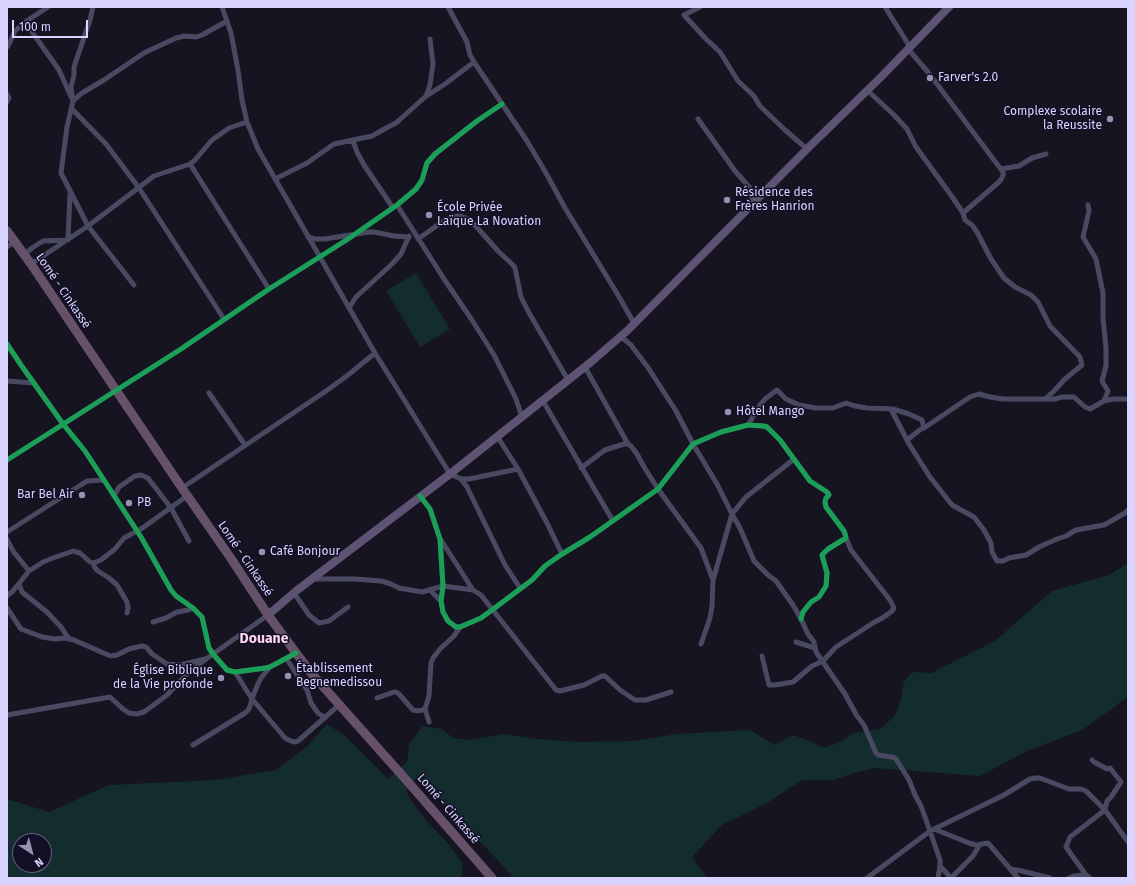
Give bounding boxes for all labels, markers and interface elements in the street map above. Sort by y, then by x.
scale bar [14,12,90,38]
text: 100 m [19,20,51,34]
place label: Farver's 2.0 [938,71,998,85]
marker: Farver's 2.0 [925,73,935,83]
place label: Complexe scolaire la Reussite [1003,105,1102,133]
marker: Complexe scolaire la Reussite [1105,114,1115,124]
place label: Résidence des Frères Hanrion [735,186,815,214]
marker: Résidence des Frères Hanrion [722,195,732,205]
place label: École Privée Laïque La Novation [437,201,541,229]
marker: École Privée Laïque La Novation [424,210,434,220]
street label: Lomé - Cinkassé [32,251,94,331]
place label: Hôtel Mango [736,405,805,419]
marker: Hôtel Mango [723,407,733,417]
place label: Bar Bel Air [17,488,74,502]
marker: Bar Bel Air [77,490,87,500]
place label: PB [137,496,151,510]
marker: PB [124,498,134,508]
street label: Lomé - Cinkassé [214,519,276,599]
place label: Café Bonjour [270,545,340,559]
marker: Café Bonjour [257,547,267,557]
district label: Douane [240,631,288,647]
place label: Établissement Begnemedissou [296,662,382,690]
place label: Église Biblique de la Vie profonde [113,664,213,692]
marker: Établissement Begnemedissou [283,671,293,681]
marker: Église Biblique de la Vie profonde [216,673,226,683]
street label: Lomé - Cinkassé [414,771,482,847]
north arrow [12,833,52,873]
text: N [32,855,46,870]

